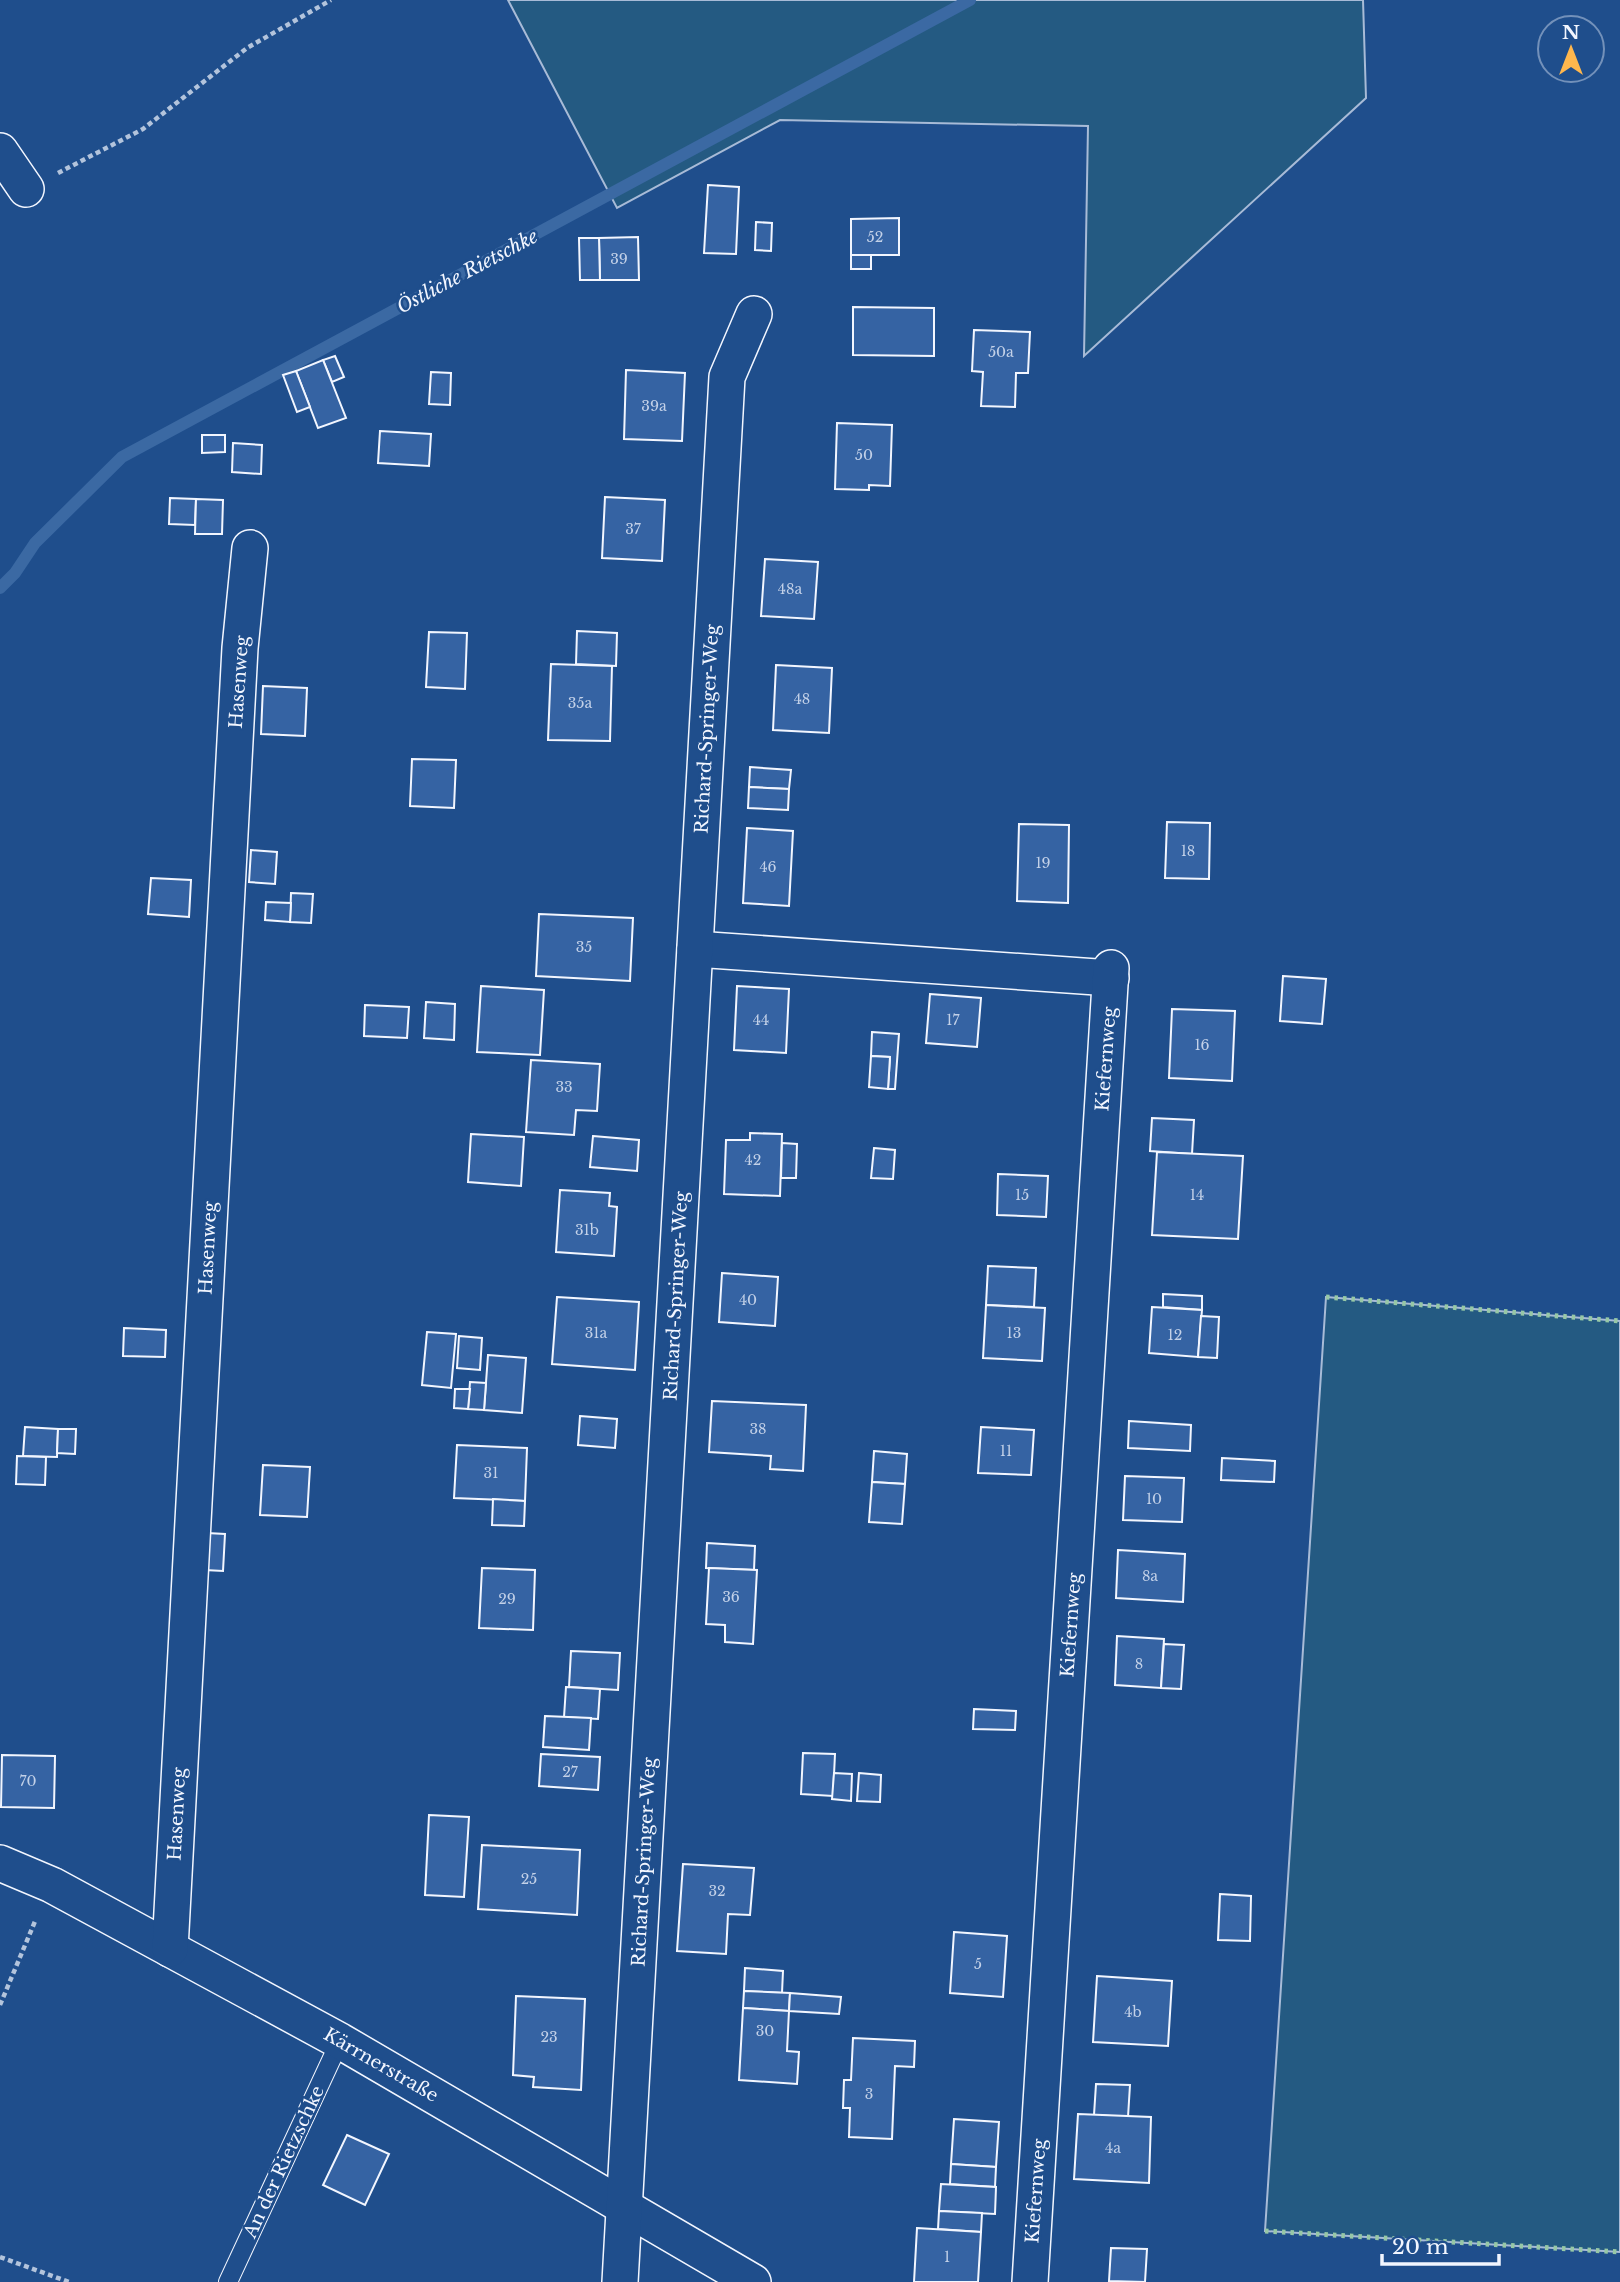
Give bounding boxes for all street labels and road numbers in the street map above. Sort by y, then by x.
street label: Richard-Springer-Weg [691,624,723,834]
street label: Hasenweg [225,634,253,729]
street label: Kiefernweg [1091,1006,1121,1112]
street label: Richard-Springer-Weg [660,1191,692,1401]
street label: Hasenweg [195,1201,221,1295]
street label: Kiefernweg [1056,1572,1086,1678]
street label: Richard-Springer-Weg [628,1757,660,1967]
street label: Hasenweg [164,1767,190,1861]
street label: Kärrnerstraße [320,2023,442,2107]
street label: An der Rietzschke [239,2082,329,2243]
street label: Kiefernweg [1021,2138,1051,2244]

